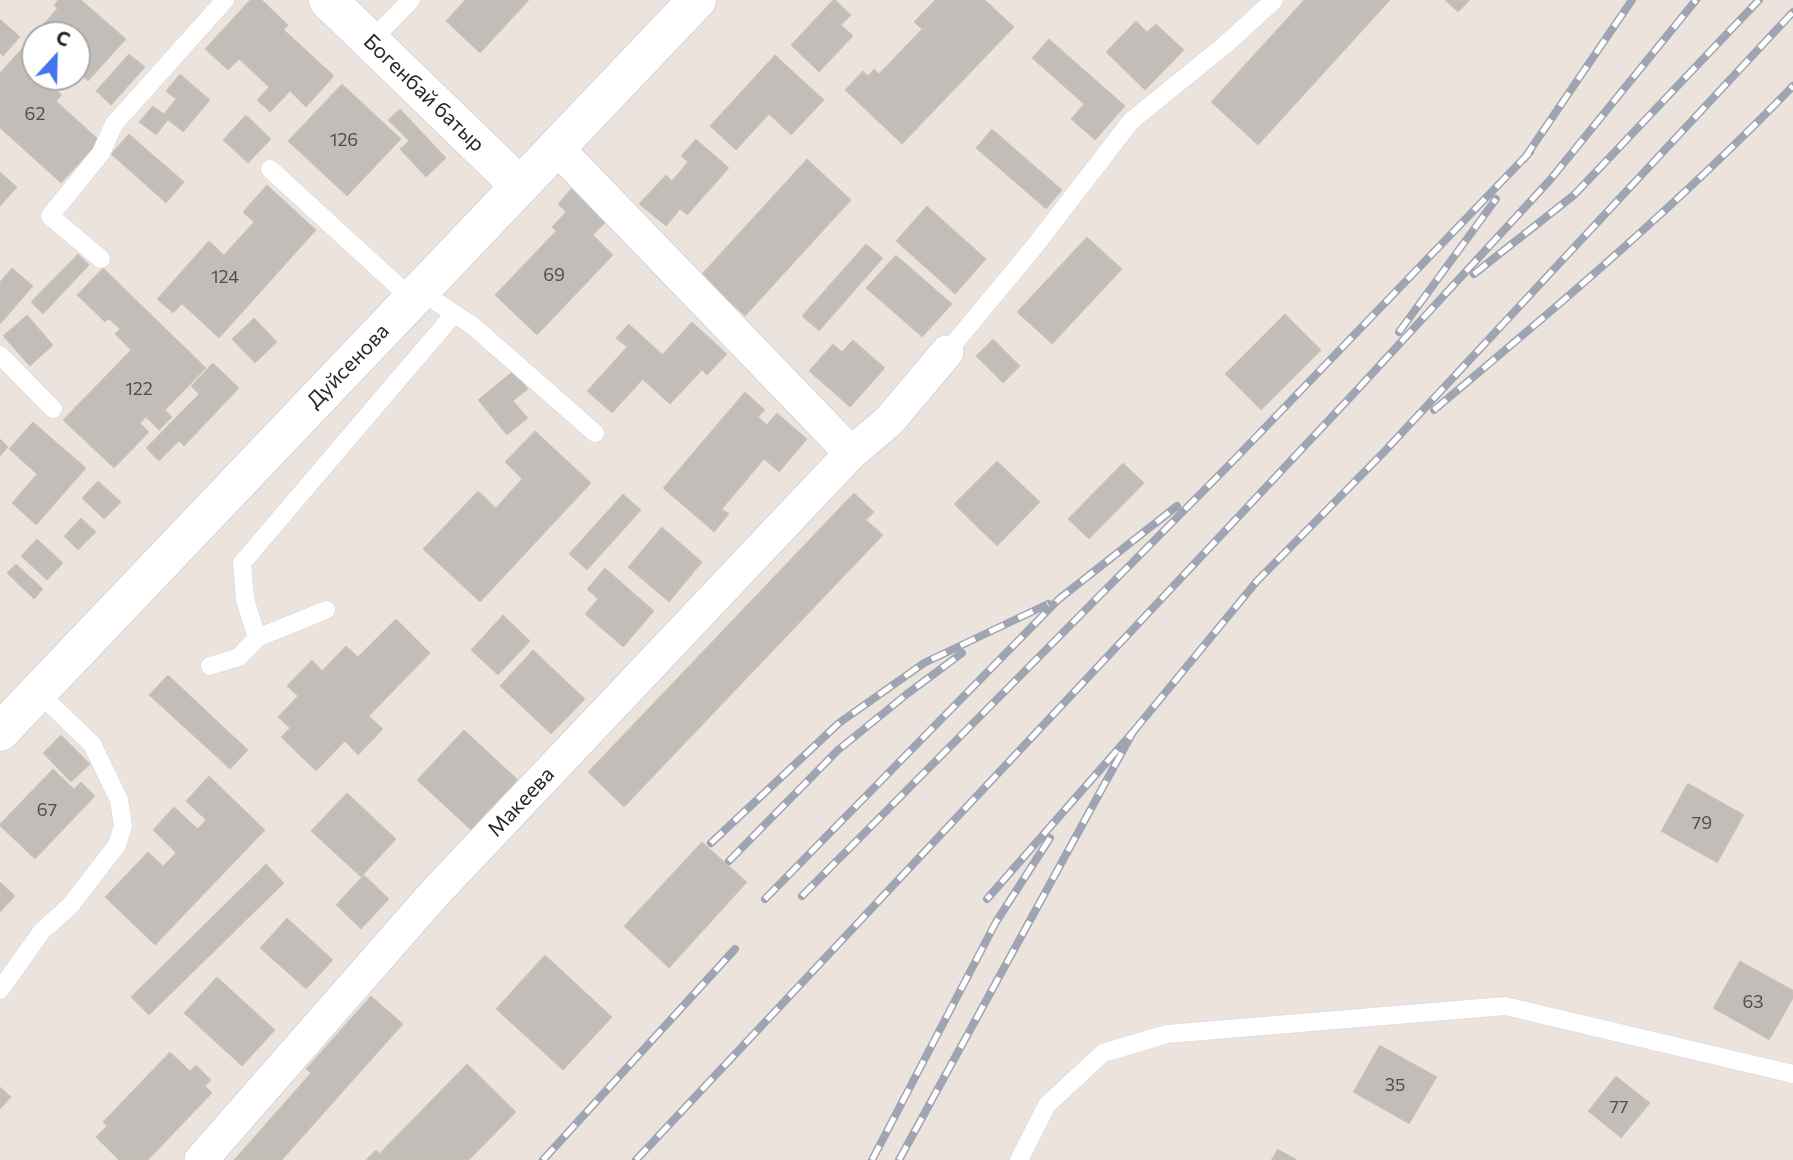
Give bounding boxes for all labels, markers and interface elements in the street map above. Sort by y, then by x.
north arrow [21,21,91,91]
text: С [53,25,74,51]
street label: Богенбай батыр [358,29,490,157]
house number: 62 [25,103,45,125]
house number: 126 [330,129,358,151]
house number: 69 [543,264,565,286]
house number: 124 [211,266,239,288]
street label: Дуйсенова [302,319,394,413]
house number: 122 [125,378,153,400]
street label: Макеева [483,762,559,842]
house number: 67 [37,799,57,821]
house number: 79 [1692,812,1712,834]
house number: 63 [1742,991,1764,1013]
house number: 35 [1385,1074,1405,1096]
house number: 77 [1609,1096,1629,1118]

